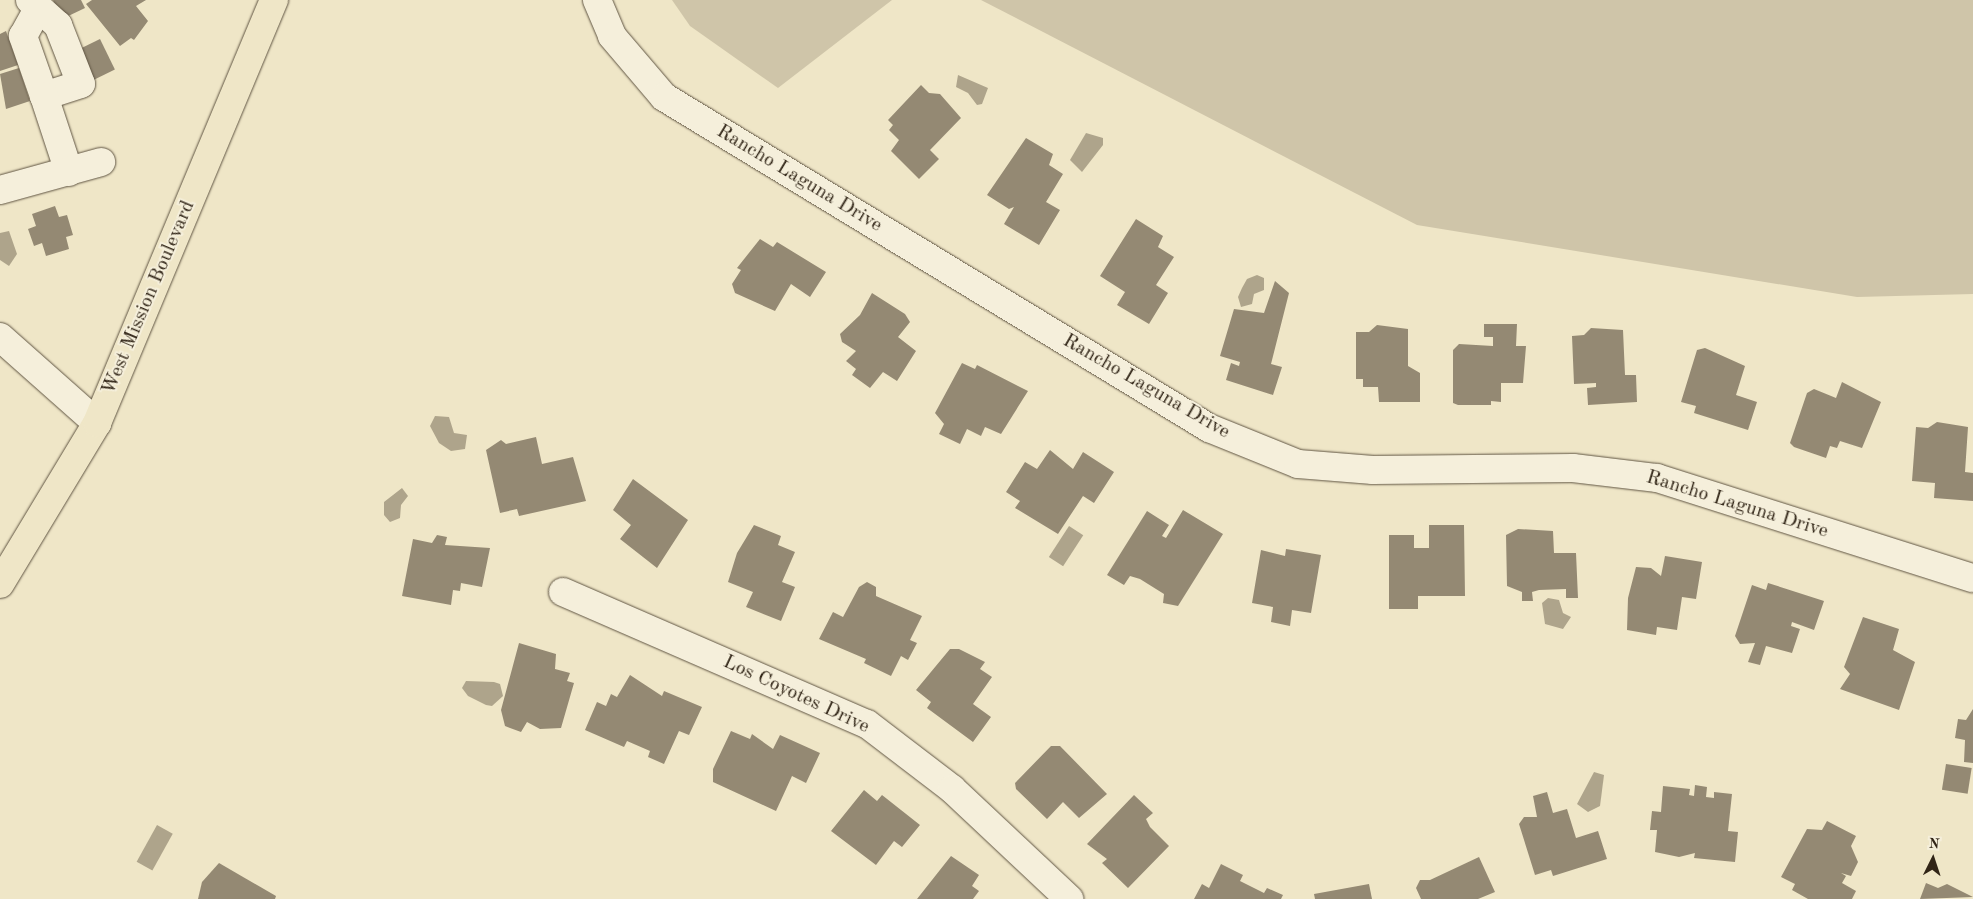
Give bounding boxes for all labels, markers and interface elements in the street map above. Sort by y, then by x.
street label: Rancho Laguna Drive [712,120,886,238]
street label: West Mission Boulevard [97,197,201,399]
street label: Rancho Laguna Drive [1058,329,1234,445]
street label: Rancho Laguna Drive [1643,466,1831,544]
street label: Los Coyotes Drive [719,651,873,739]
north arrow [1908,834,1958,884]
text: N [1928,837,1940,851]

